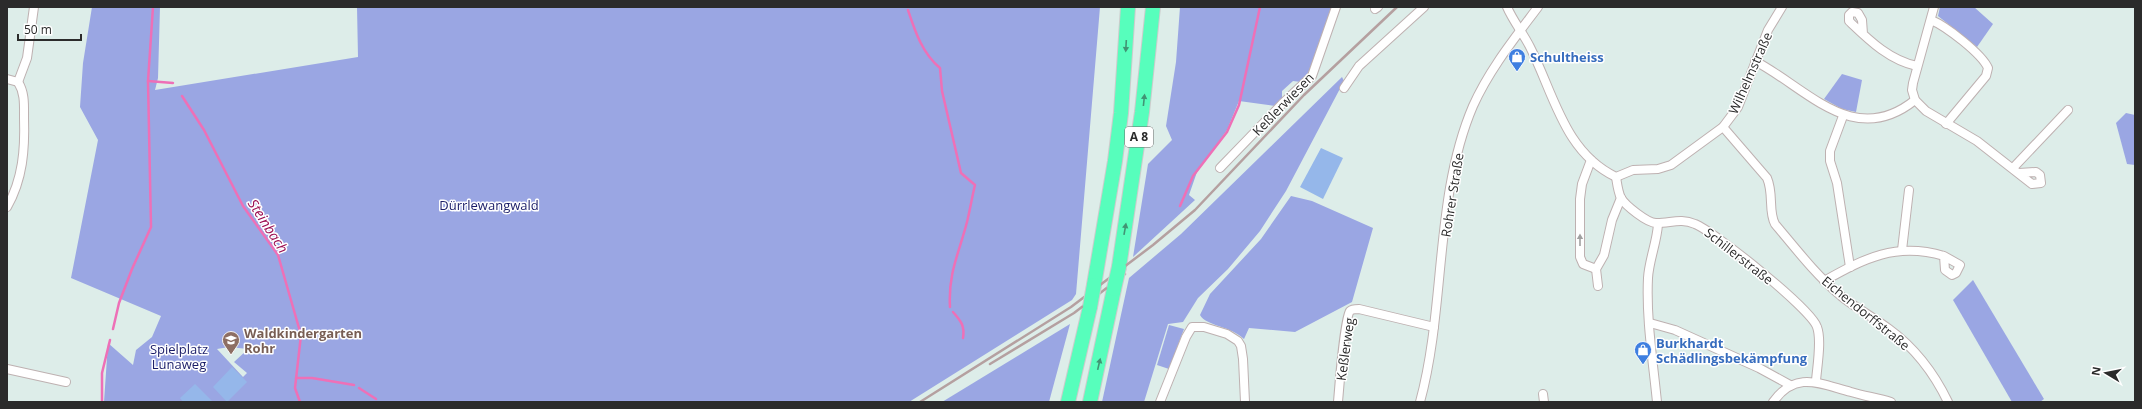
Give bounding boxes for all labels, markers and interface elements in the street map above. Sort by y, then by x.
scale bar [18,16,81,42]
text: 50 m [24,21,52,38]
street label: Wilhelmstraße [1724,29,1776,117]
one-way arrow [1122,40,1129,52]
shop icon: Schultheiss [1507,47,1527,72]
place label: Schultheiss [1530,48,1604,66]
street label: Keßlerwiesen [1248,68,1318,140]
one-way arrow [1140,94,1147,106]
road number: A 8 [1125,127,1153,147]
street label: Rohrer Straße [1436,152,1468,238]
water label: Steinbach [244,195,293,256]
park label: Dürrlewangwald [439,196,539,214]
one-way arrow [1122,223,1128,235]
street label: Schillerstraße [1701,223,1777,289]
one-way arrow [1577,233,1583,246]
street label: Eichendorffstraße [1818,272,1914,354]
street label: Keßlerweg [1332,316,1358,382]
place label: Waldkindergarten Rohr [244,324,362,357]
school or university icon: Waldkindergarten Rohr [221,330,241,355]
place label: Burkhardt Schädlingsbekämpfung [1656,334,1808,367]
park label: Spielplatz Lunaweg [150,340,208,373]
shop icon: Burkhardt Schädlingsbekämpfung [1633,340,1653,365]
north arrow [2086,353,2126,393]
one-way arrow [1096,358,1102,370]
text: N [2087,365,2104,377]

